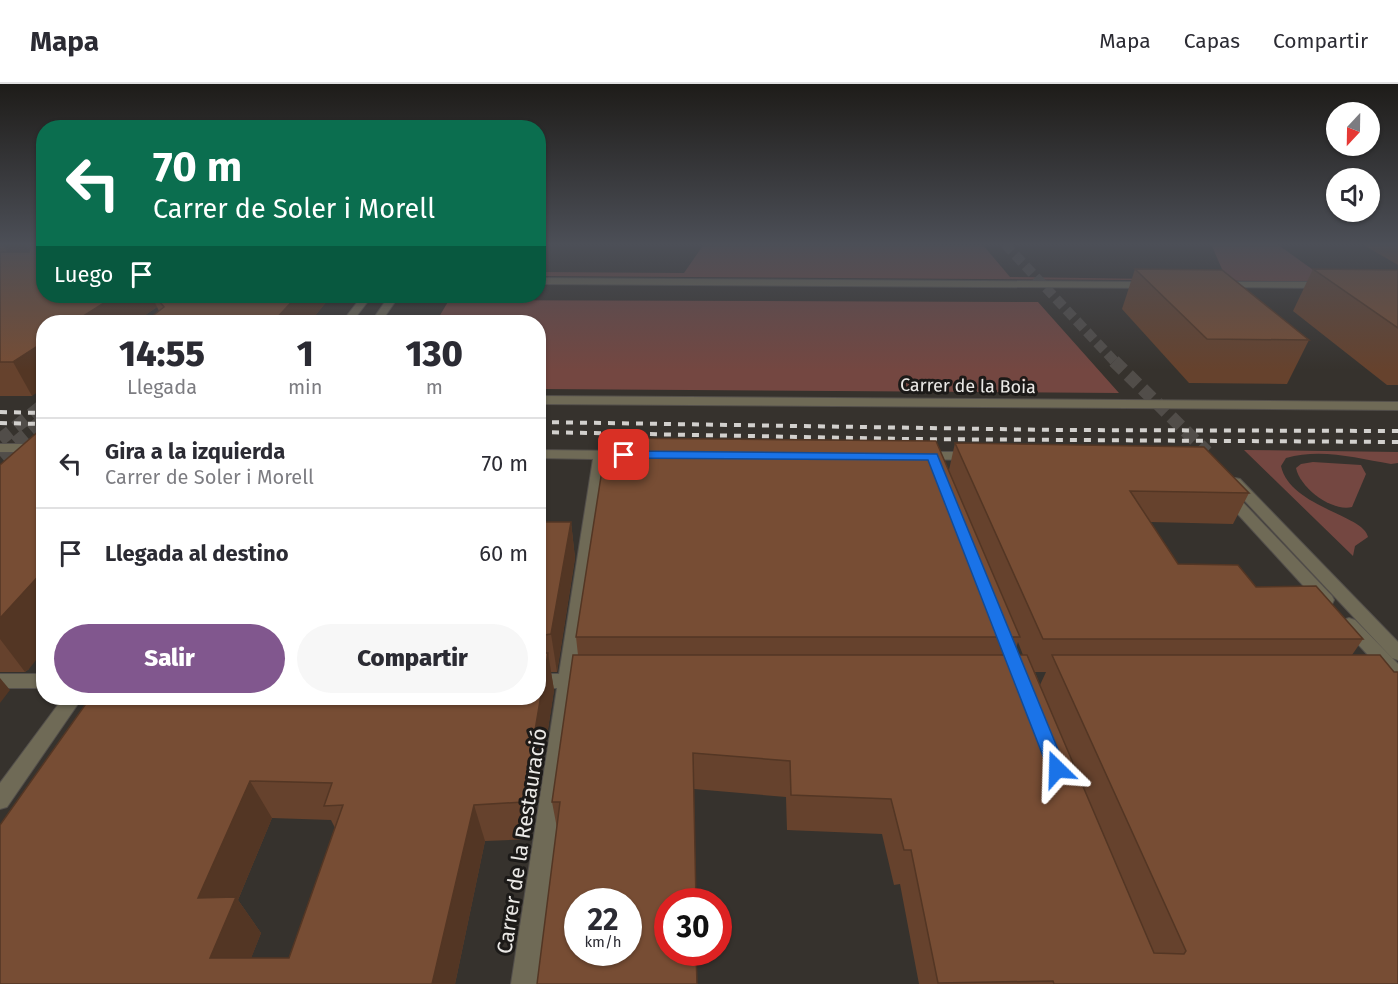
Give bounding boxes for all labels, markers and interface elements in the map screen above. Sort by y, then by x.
text: Mapa [30,25,99,58]
text: Mapa [1099,28,1151,54]
text: Capas [1184,28,1240,54]
text: Compartir [1273,28,1368,54]
north arrow [1326,102,1380,156]
map controls [1326,102,1380,222]
text: 70 m [153,142,242,192]
icon: left [54,144,132,222]
button: sound [1326,168,1380,222]
text: Carrer de Soler i Morell [153,193,435,225]
icon: arrive [125,258,158,291]
text: Luego [54,261,113,288]
text: 14:55 [119,332,205,376]
text: 1 [297,332,314,376]
text: 130 [406,332,463,376]
street label: Carrer de la Boia [900,374,1036,398]
text: Llegada [127,375,197,399]
text: min [288,375,322,399]
text: m [426,375,443,399]
pin [598,429,649,480]
text: Gira a la izquierda [105,438,285,465]
icon: arrive [607,438,640,471]
icon: left [54,447,87,480]
text: 70 m [482,450,528,477]
text: Carrer de Soler i Morell [105,465,314,489]
icon: arrive [54,537,87,570]
text: Llegada al destino [105,540,289,567]
text: 60 m [479,540,528,567]
button: Salir [54,624,285,693]
button: Compartir [297,624,528,693]
street label: Carrer de la Restauració [491,726,553,956]
position arrow [1025,737,1089,801]
speed limit sign: 30 [654,888,732,966]
text: 22 [587,902,619,938]
text: km/h [584,933,622,951]

